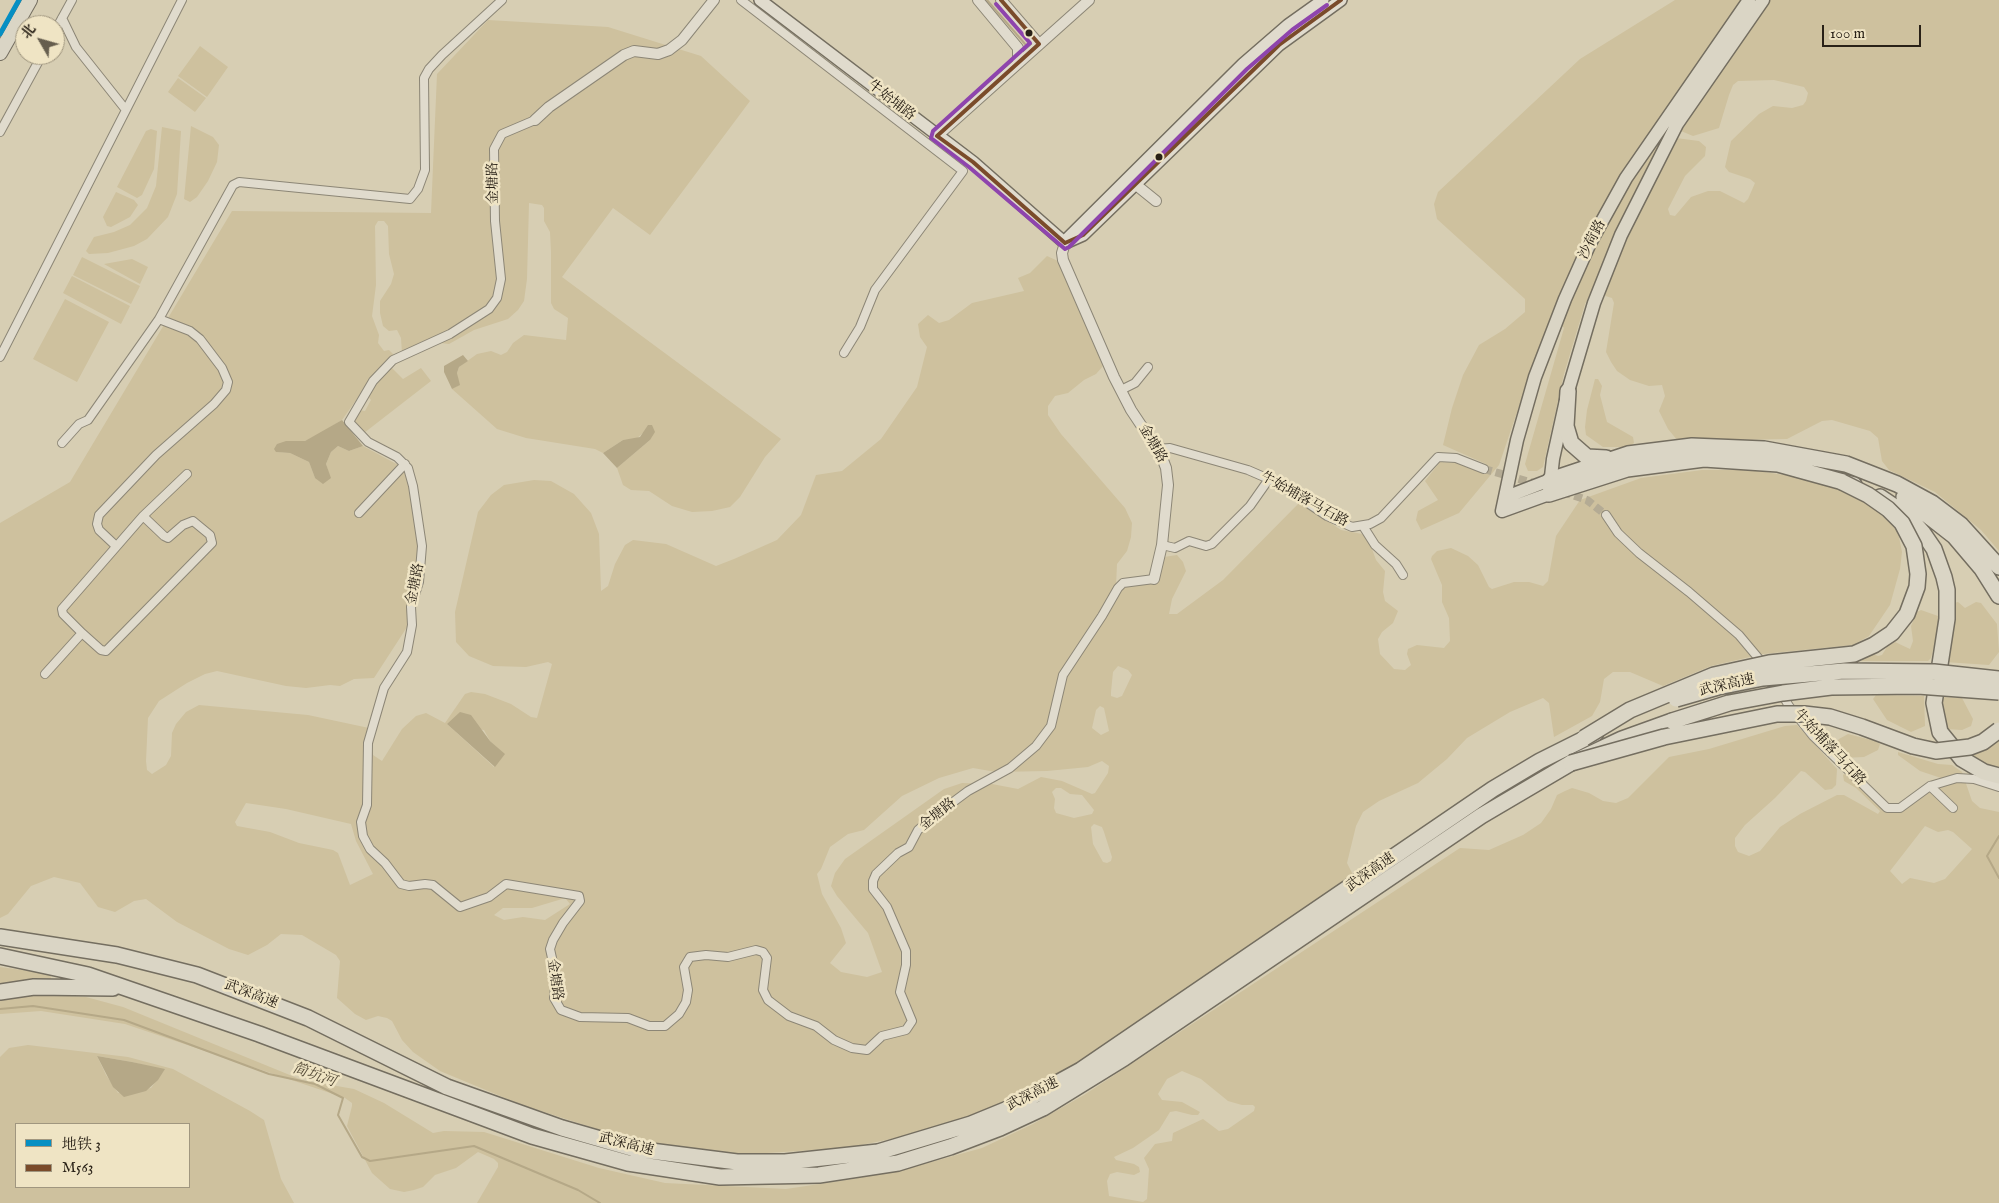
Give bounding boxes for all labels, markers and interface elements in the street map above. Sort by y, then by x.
north arrow [15,15,65,65]
scale bar [1824,15,1923,47]
text: 北 [18,20,40,42]
text: 100 m [1830,24,1865,43]
unlabelled marker [1024,28,1034,38]
street label: 牛始埔路 [864,77,918,125]
unlabelled marker [1154,152,1164,162]
street label: 金塘路 [485,162,503,204]
street label: 沙荷路 [1576,217,1610,263]
street label: 金塘路 [1134,422,1170,466]
street label: 牛始埔落马石路 [1257,469,1351,531]
street label: 金塘路 [404,562,428,606]
street label: 武深高速 [1698,672,1756,700]
street label: 牛始埔落马石路 [1789,706,1869,790]
street label: 金塘路 [916,795,960,835]
street label: 武深高速 [1343,850,1399,896]
street label: 金塘路 [543,958,565,1002]
street label: 武深高速 [222,977,280,1013]
water label: 简坑河 [290,1060,338,1092]
street label: 武深高速 [1004,1075,1062,1115]
legend [15,1123,190,1188]
street label: 武深高速 [597,1130,655,1160]
text: 地铁 3 [62,1135,101,1154]
text: M563 [62,1158,93,1177]

